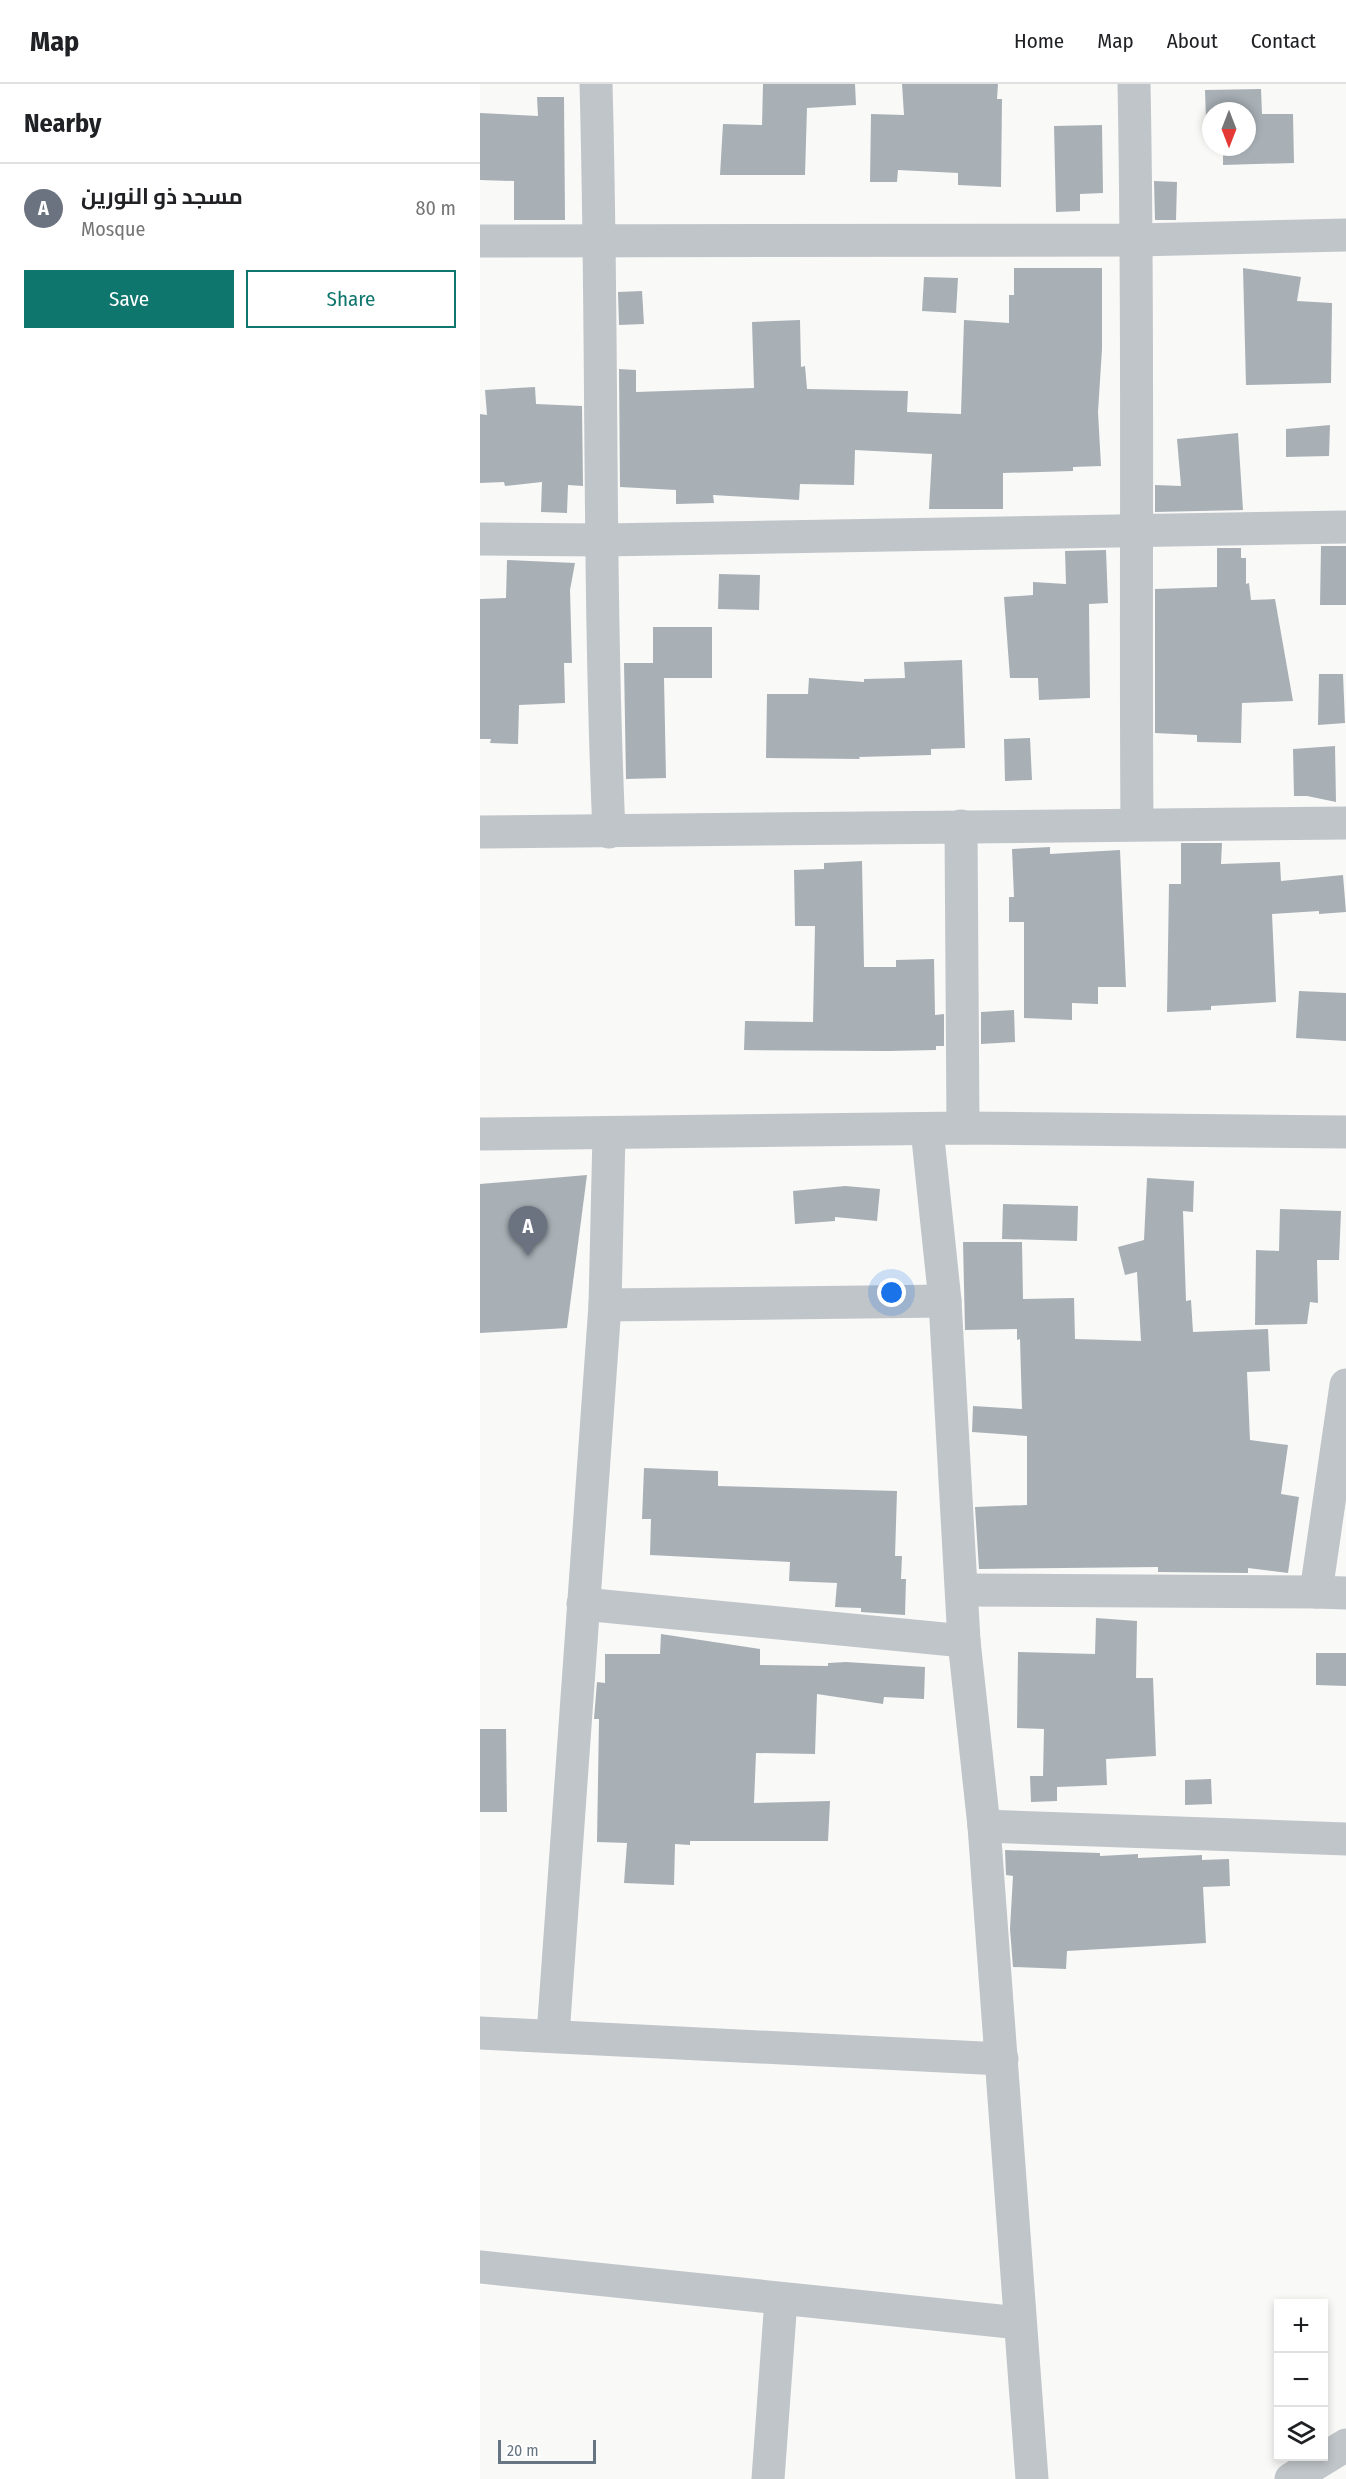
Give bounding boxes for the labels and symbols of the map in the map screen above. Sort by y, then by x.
north arrow [1202,102,1256,156]
pin: A [508,1206,548,1256]
your location [877,1278,906,1307]
scale bar [498,2437,596,2464]

